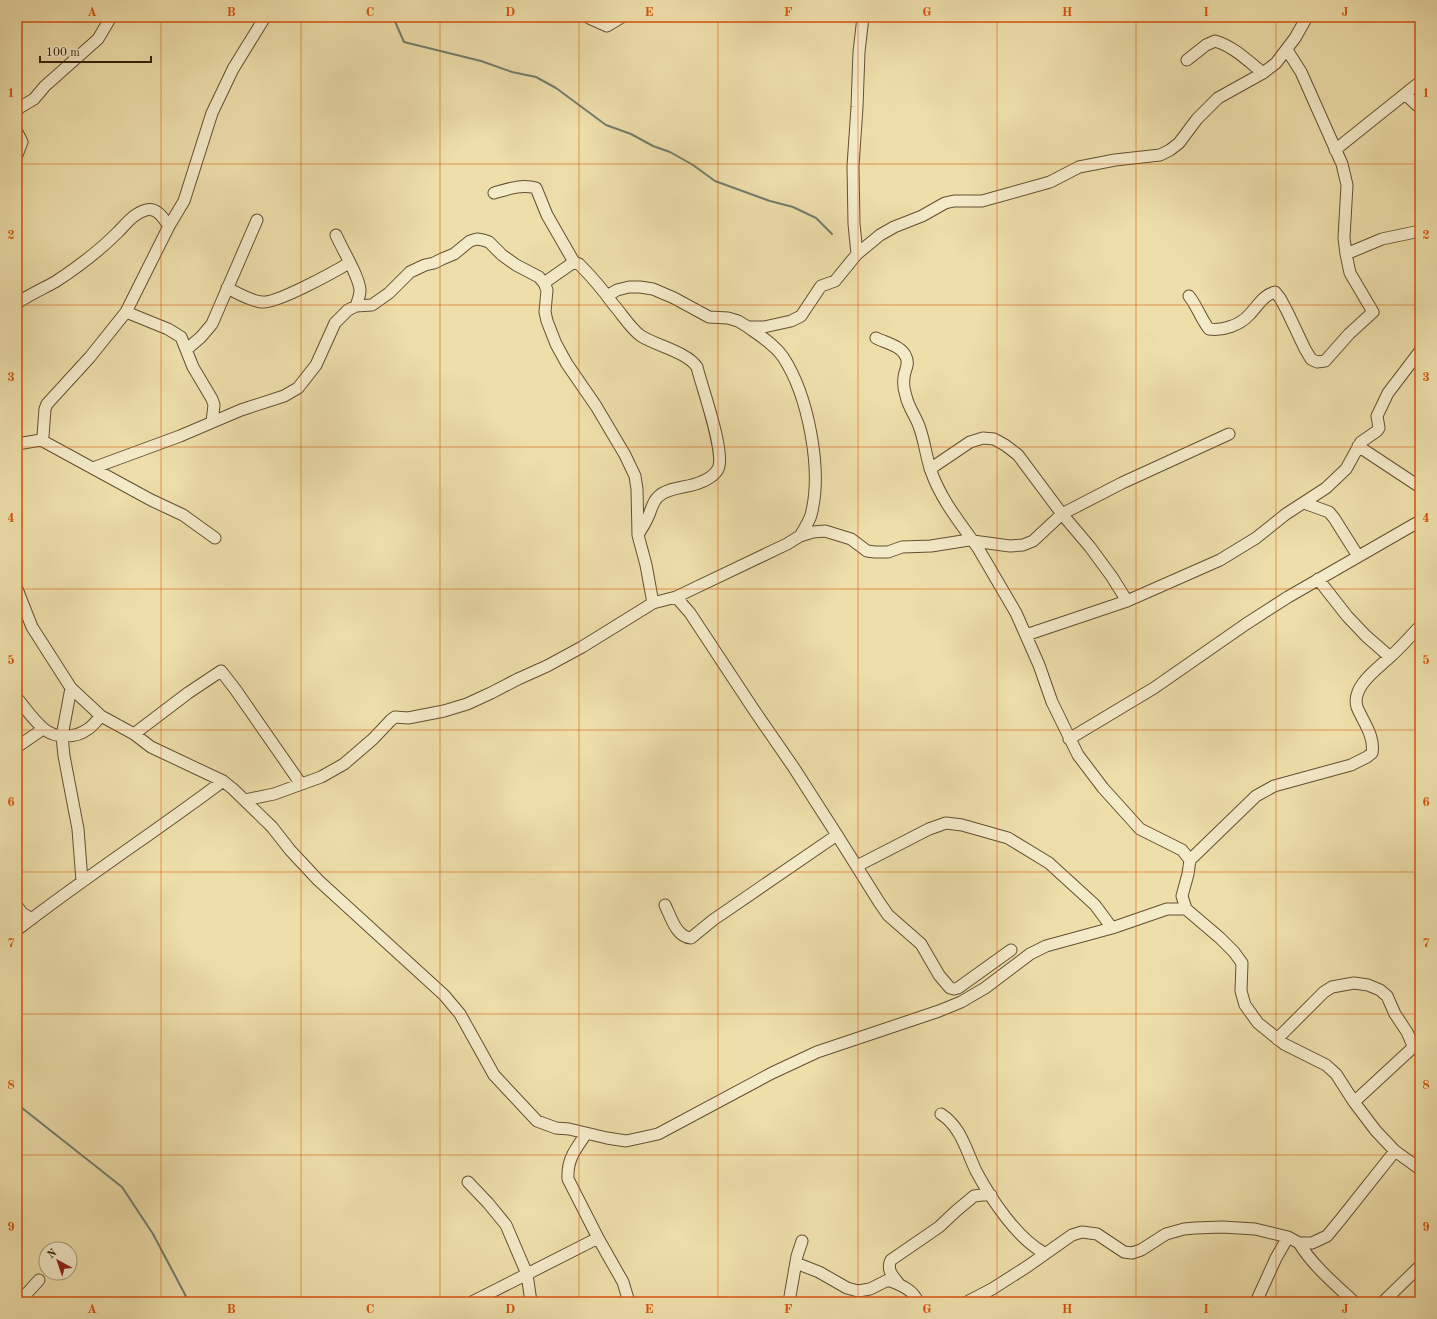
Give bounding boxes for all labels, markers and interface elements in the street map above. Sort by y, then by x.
text: A [87,6,97,19]
text: B [226,6,236,19]
text: C [366,6,374,19]
text: D [505,6,515,19]
text: E [645,6,654,19]
text: F [784,6,793,19]
text: G [922,6,932,19]
text: H [1062,6,1073,19]
text: I [1203,6,1209,19]
text: J [1341,6,1349,19]
scale bar [40,38,151,64]
text: 100 m [46,47,80,59]
text: 1 [7,87,15,100]
text: 1 [1422,87,1430,100]
text: 2 [7,229,15,242]
text: 2 [1422,229,1430,242]
text: 3 [7,371,15,384]
text: 3 [1422,371,1430,384]
text: 4 [7,512,15,525]
text: 4 [1422,512,1430,525]
text: 5 [7,654,15,667]
text: 5 [1422,654,1430,667]
text: 6 [7,796,15,809]
text: 6 [1422,796,1430,809]
text: 7 [7,937,15,950]
text: 7 [1422,937,1430,950]
text: 8 [7,1079,15,1092]
text: 8 [1422,1079,1430,1092]
text: 9 [7,1221,15,1234]
text: 9 [1422,1221,1430,1234]
north arrow [38,1241,78,1281]
text: N [46,1247,60,1261]
text: A [87,1303,97,1316]
text: B [226,1303,236,1316]
text: C [366,1303,374,1316]
text: D [505,1303,515,1316]
text: E [645,1303,654,1316]
text: F [784,1303,793,1316]
text: G [922,1303,932,1316]
text: H [1062,1303,1073,1316]
text: I [1203,1303,1209,1316]
text: J [1341,1303,1349,1316]

